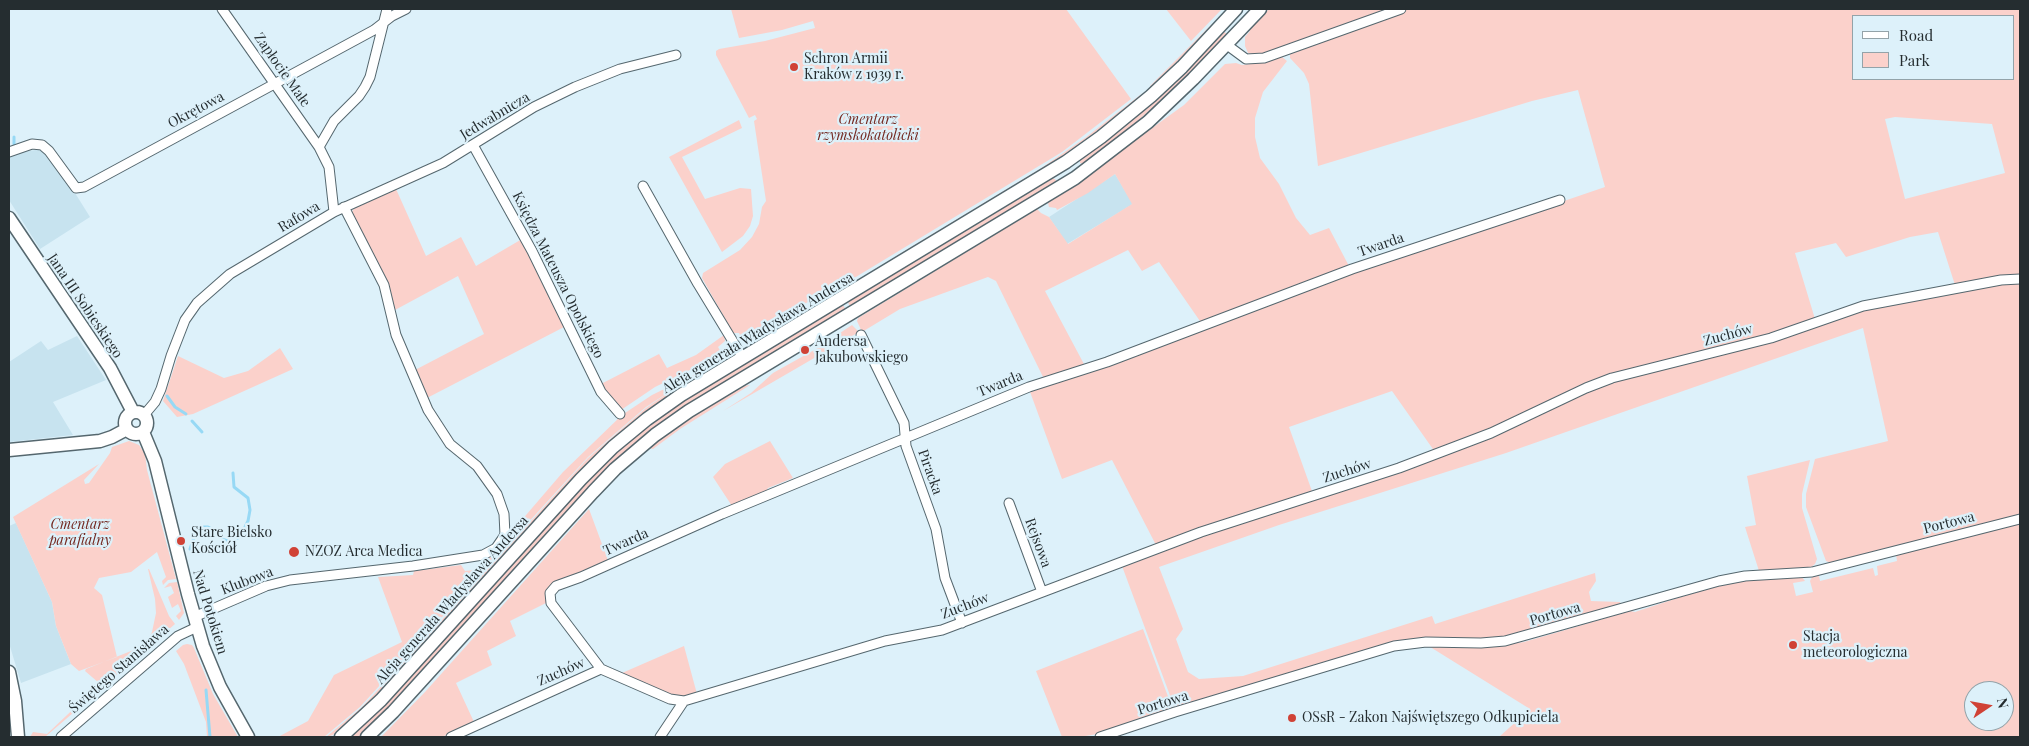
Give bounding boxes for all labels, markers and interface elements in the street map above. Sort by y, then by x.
legend [1852,15,2014,80]
text: Road [1899,25,1933,45]
street label: Zapłocie Małe [250,30,314,110]
text: Park [1899,50,1930,70]
place label: Schron Armii Kraków z 1939 r. [804,51,904,84]
marker: Schron Armii Kraków z 1939 r. [788,61,800,73]
street label: Okrętowa [165,88,227,132]
street label: Jedwabnicza [457,89,533,143]
park label: Cmentarz rzymskokatolicki [817,112,919,144]
street label: Księdza Mateusza Opolskiego [509,189,607,361]
street label: Rafowa [275,198,323,236]
street label: Twarda [1356,229,1406,261]
street label: Jana III Sobieskiego [44,251,126,361]
street label: Aleja generała Władysława Andersa [659,269,857,397]
street label: Zuchów [1702,320,1754,350]
place label: Andersa Jakubowskiego [815,334,908,367]
marker: Andersa Jakubowskiego [799,344,811,356]
street label: Twarda [975,367,1025,401]
street label: Piracka [914,447,946,497]
street label: Zuchów [1321,455,1373,487]
street label: Portowa [1922,509,1976,537]
street label: Aleja generała Władysława Andersa [372,513,532,687]
street label: Rejsowa [1021,516,1055,570]
park label: Cmentarz parafialny [49,517,111,550]
place label: Stare Bielsko Kościół [191,525,272,558]
street label: Twarda [601,525,651,559]
marker: Stare Bielsko Kościół [175,535,187,547]
place label: NZOZ Arca Medica [305,544,422,560]
marker: NZOZ Arca Medica [287,545,301,559]
street label: Klubowa [219,563,275,599]
street label: Nad Potokiem [189,568,231,656]
street label: Zuchów [939,589,991,623]
street label: Portowa [1528,599,1582,629]
street label: Świętego Stanisława [66,621,172,717]
place label: Stacja meteorologiczna [1803,629,1908,662]
marker: Stacja meteorologiczna [1787,639,1799,651]
street label: Zuchów [535,654,587,690]
north arrow [1964,681,2014,731]
street label: Portowa [1136,687,1190,719]
text: N [1993,696,2014,710]
place label: OSsR - Zakon Najświętszego Odkupiciela [1302,710,1559,726]
marker: OSsR - Zakon Najświętszego Odkupiciela [1286,712,1298,724]

